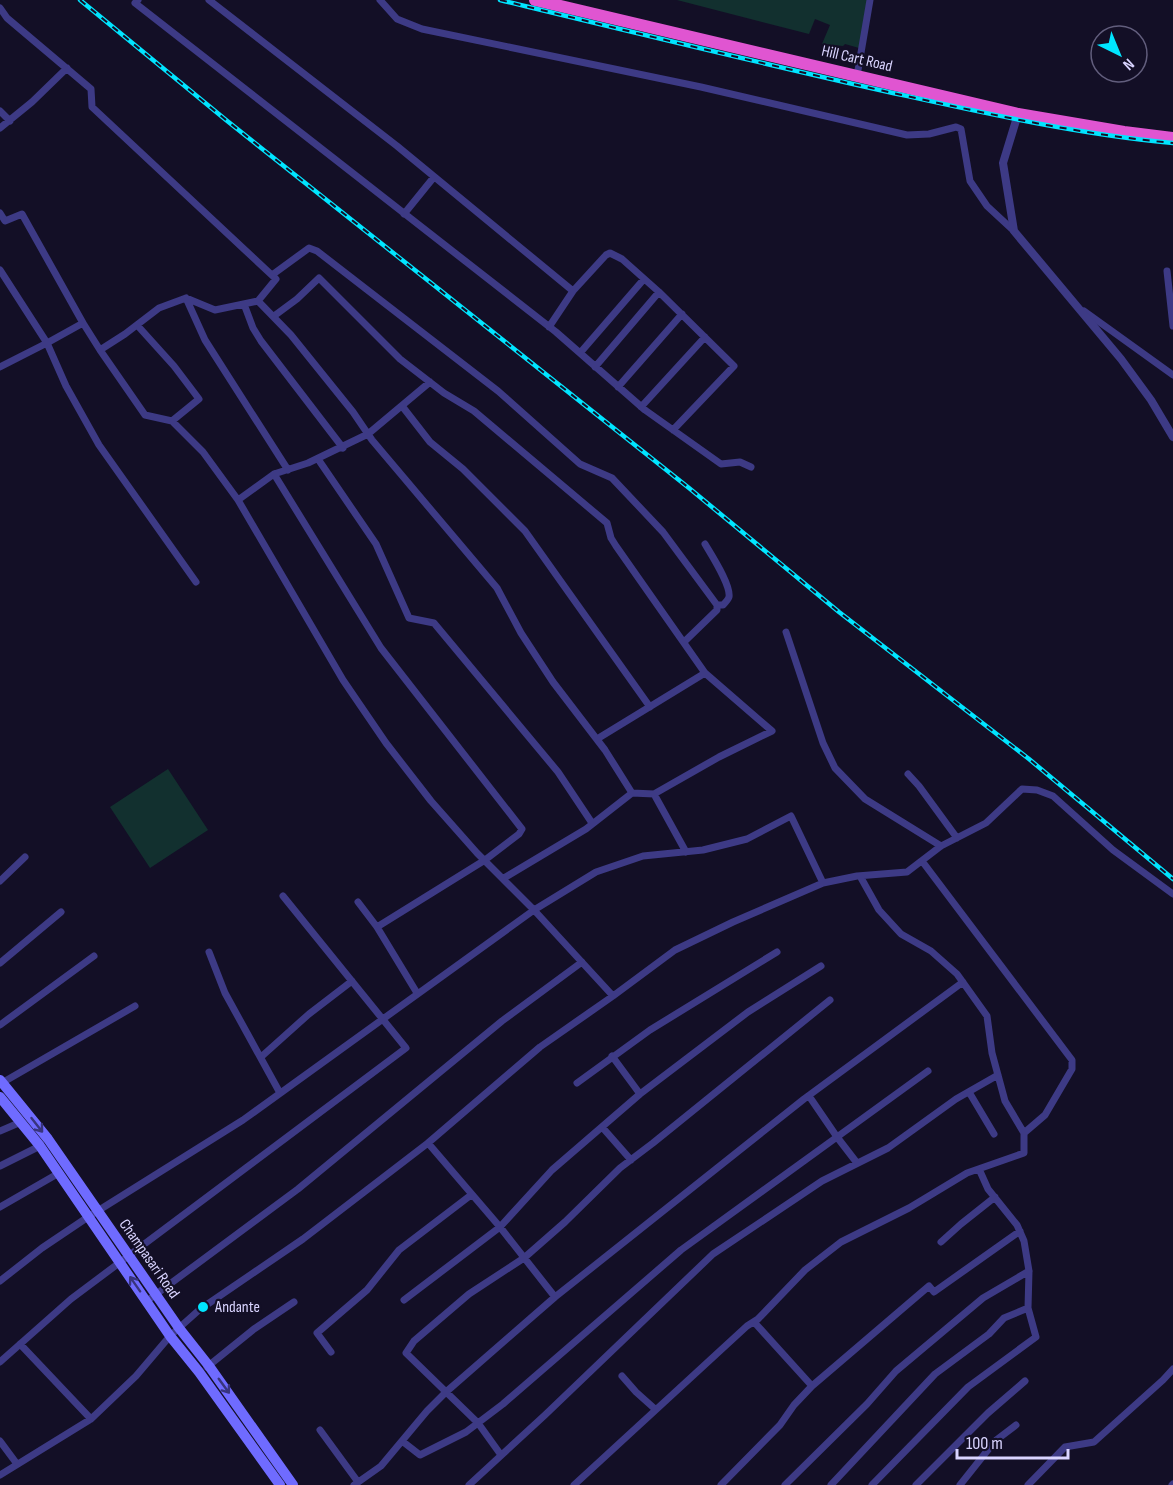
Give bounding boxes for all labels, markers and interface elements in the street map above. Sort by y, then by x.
north arrow [1089,24,1149,84]
street label: Hill Cart Road [820,42,894,76]
text: N [1119,54,1138,74]
one-way arrow [31,1116,44,1132]
street label: Champasari Road [115,1216,183,1302]
one-way arrow [129,1277,141,1293]
place label: Andante [214,1298,260,1317]
marker: Andante [196,1300,210,1314]
one-way arrow [218,1377,230,1393]
scale bar [957,1422,1068,1460]
text: 100 m [966,1433,1003,1454]

